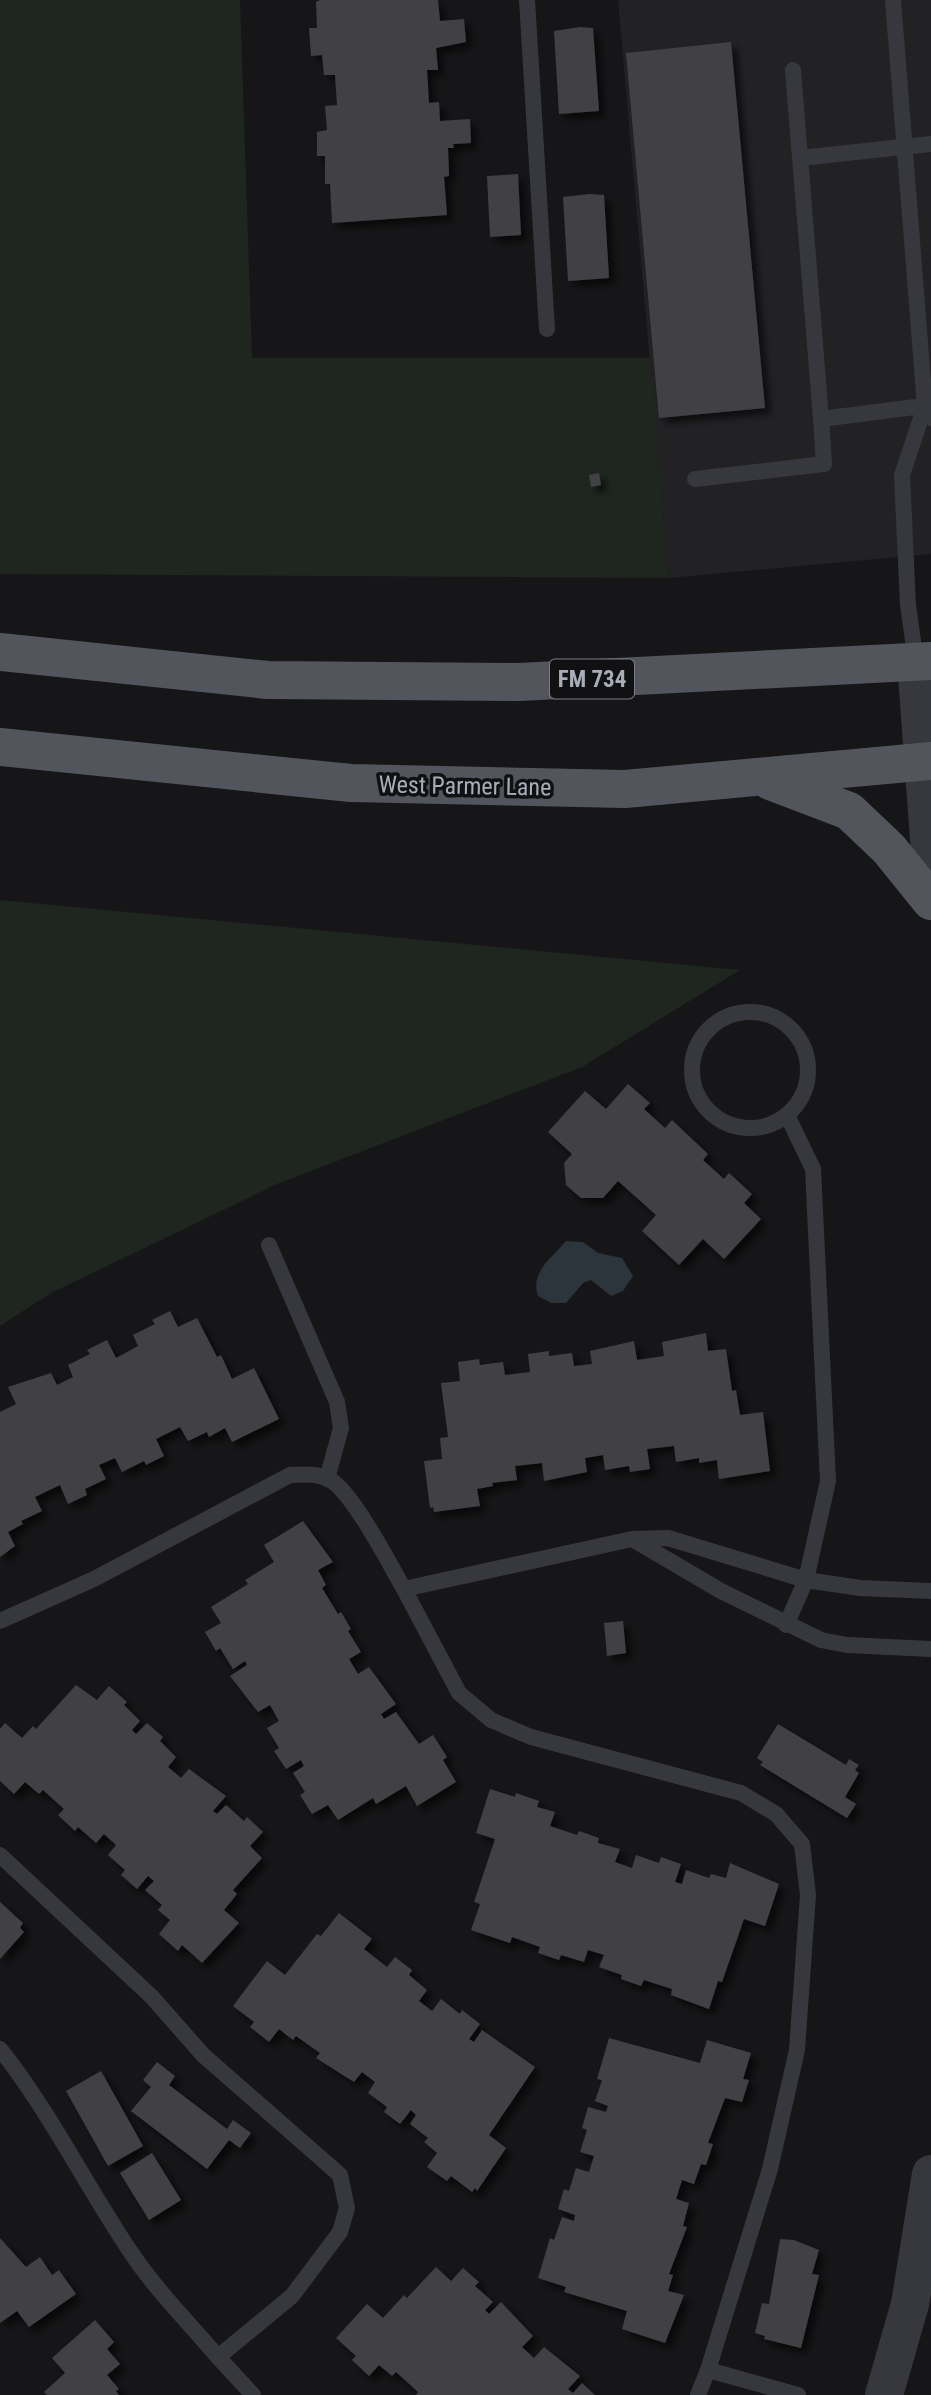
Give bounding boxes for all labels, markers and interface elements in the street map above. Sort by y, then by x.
road number: FM 734 [550,660,634,698]
street label: West Parmer Lane [378,770,552,802]

